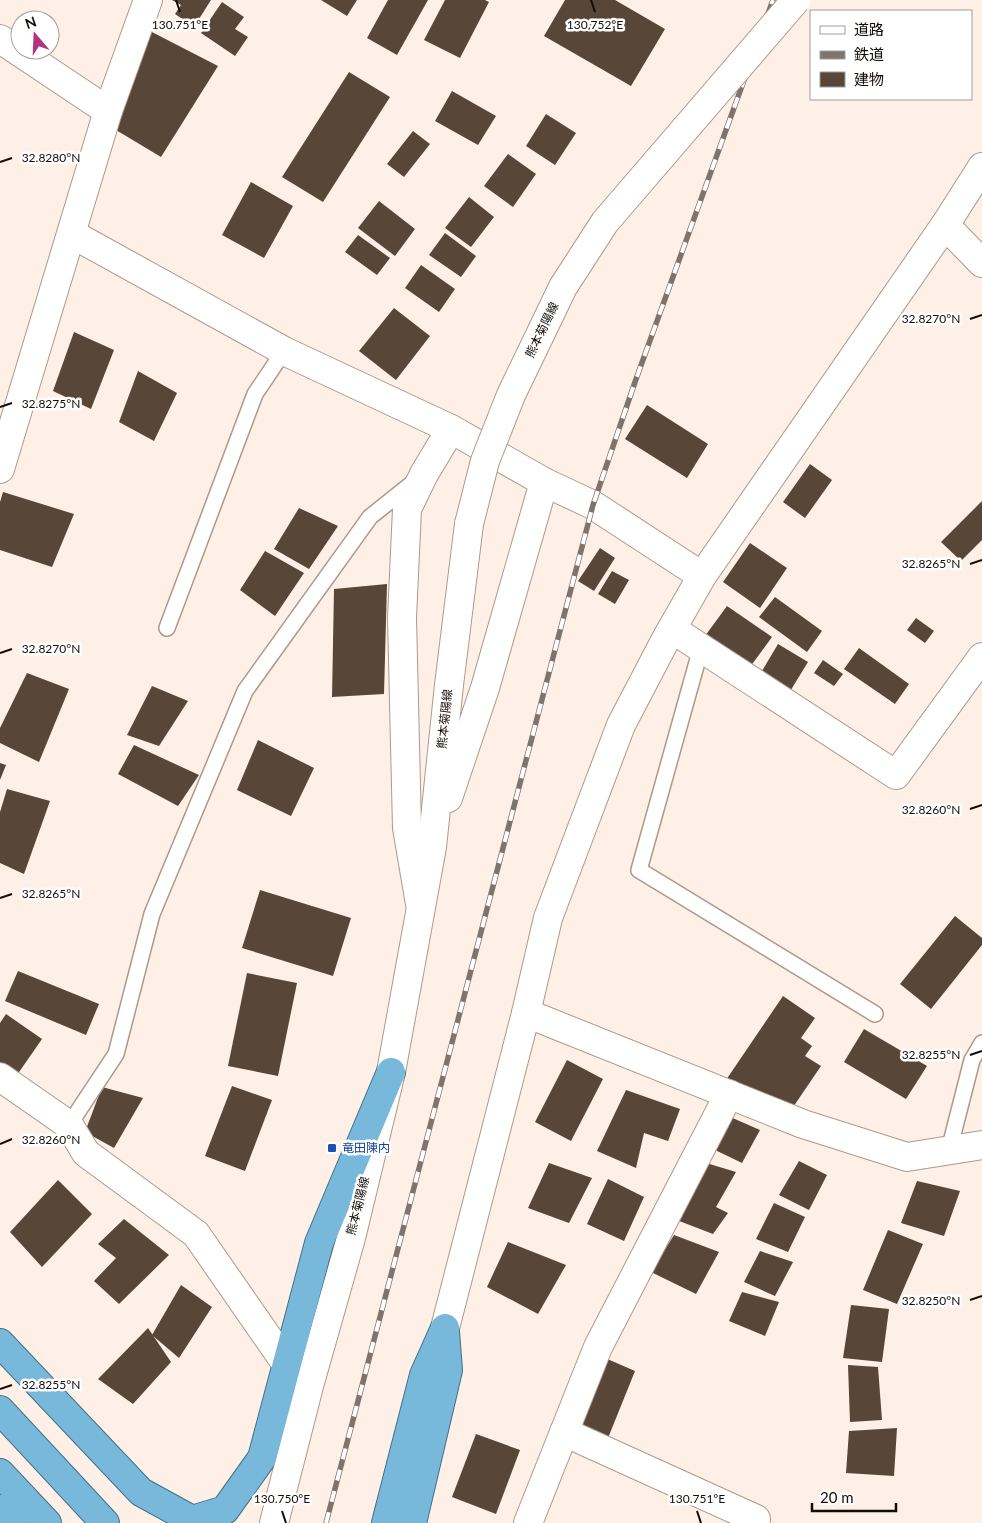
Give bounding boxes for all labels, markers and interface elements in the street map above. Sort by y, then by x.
north arrow [10,10,60,60]
legend [810,10,972,100]
text: N [23,12,38,32]
text: 130.751°E [152,17,208,32]
text: 130.752°E [567,17,623,32]
text: 道路 [854,20,884,38]
text: 鉄道 [854,45,884,63]
text: 建物 [854,70,884,88]
text: 32.8280°N [22,150,80,165]
street label: 熊本菊陽線 [522,300,561,360]
text: 32.8270°N [902,311,960,326]
text: 32.8275°N [22,396,80,411]
text: 32.8265°N [902,556,960,571]
text: 32.8270°N [22,641,80,656]
street label: 熊本菊陽線 [434,688,455,750]
text: 32.8260°N [902,802,960,817]
text: 32.8265°N [22,886,80,901]
text: 32.8255°N [902,1047,960,1062]
text: 32.8260°N [22,1132,80,1147]
place label: 竜田陳内 [342,1140,390,1155]
marker: 竜田陳内 [326,1142,338,1154]
street label: 熊本菊陽線 [343,1175,372,1237]
text: 32.8250°N [902,1293,960,1308]
text: 32.8255°N [22,1377,80,1392]
scale bar [812,1480,896,1512]
text: 20 m [820,1488,854,1506]
text: 130.750°E [254,1491,310,1506]
text: 130.751°E [669,1491,725,1506]

